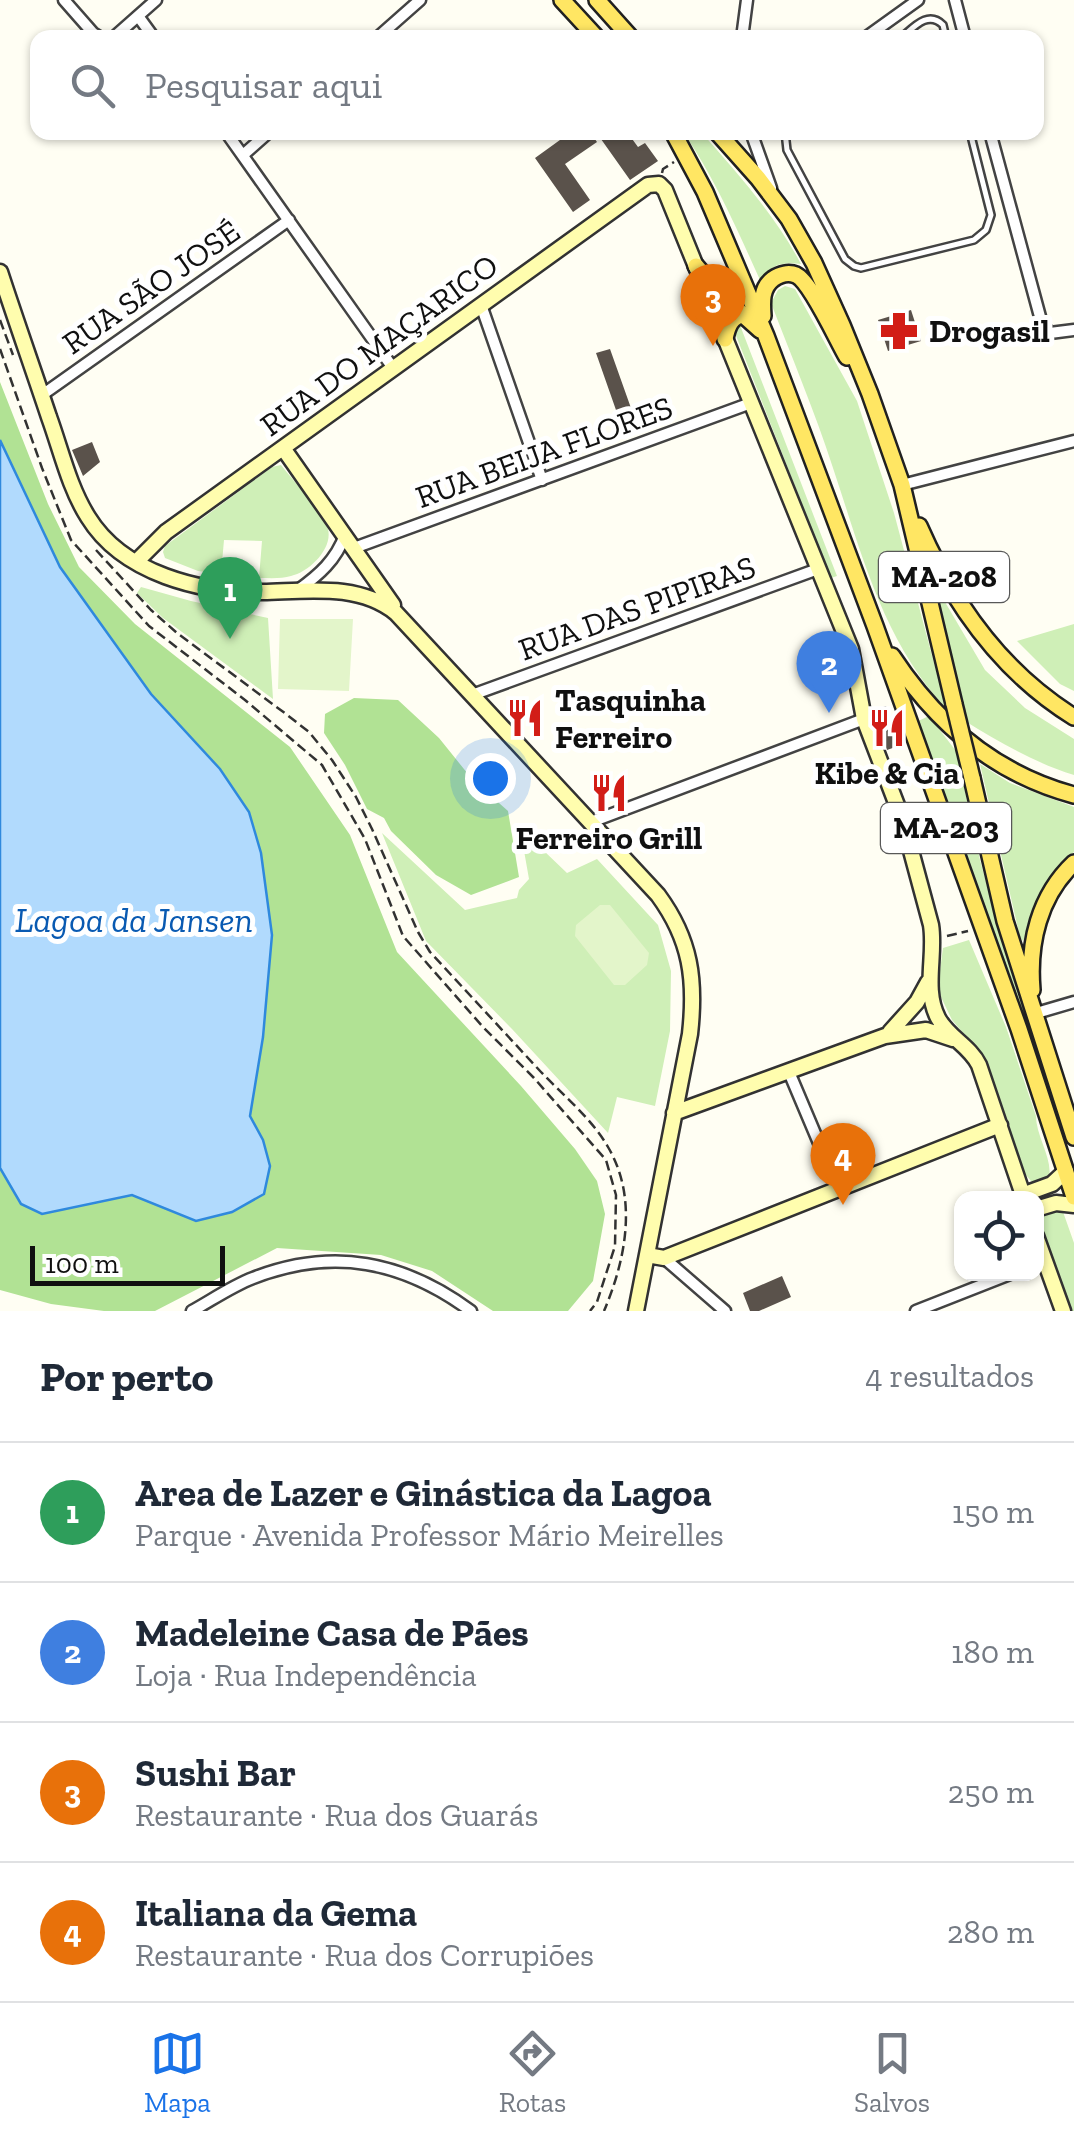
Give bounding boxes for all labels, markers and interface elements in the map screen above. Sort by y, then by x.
search box [30,30,1044,140]
icon: search [65,58,120,113]
text: Pesquisar aqui [145,62,382,108]
street label: RUA SÃO JOSÉ [55,212,247,362]
street label: RUA DO MAÇARICO [253,246,505,444]
pin: 3 [680,264,746,346]
pharmacy icon: Drogasil [878,310,920,352]
place label: Drogasil [929,312,1050,350]
street label: RUA BEIJA FLORES [410,388,678,516]
street label: RUA DAS PIPIRAS [514,548,760,668]
road number: MA-208 [879,552,1009,602]
pin: 1 [198,556,262,639]
pin: 2 [796,630,862,713]
place label: Tasquinha Ferreiro [555,681,706,756]
restaurant icon: Tasquinha Ferreiro [504,697,546,739]
restaurant icon: Kibe & Cia [866,707,908,749]
your location [465,753,516,804]
place label: Kibe & Cia [814,754,960,792]
restaurant icon: Ferreiro Grill [588,772,630,814]
road number: MA-203 [881,803,1011,853]
place label: Ferreiro Grill [516,819,702,857]
water label: Lagoa da Jansen [15,899,253,941]
pin: 4 [810,1122,876,1205]
map controls [954,1191,1044,1281]
button: locate [954,1191,1044,1281]
scale bar [30,1241,225,1286]
text: 100 m [45,1247,119,1280]
text: Por perto [40,1351,214,1402]
text: 4 resultados [865,1357,1034,1395]
text: Area de Lazer e Ginástica da Lagoa [135,1470,712,1516]
text: 1 [66,1493,79,1531]
text: 150 m [952,1493,1034,1531]
text: Parque · Avenida Professor Mário Meirelles [135,1516,724,1554]
text: Madeleine Casa de Pães [135,1610,529,1656]
text: 2 [64,1633,81,1671]
text: 180 m [951,1633,1034,1671]
text: Loja · Rua Independência [135,1656,477,1694]
text: Sushi Bar [135,1750,296,1796]
text: 3 [64,1773,81,1811]
text: 250 m [948,1773,1034,1811]
text: Restaurante · Rua dos Guarás [135,1796,539,1834]
text: Italiana da Gema [135,1890,417,1936]
text: 4 [63,1913,82,1951]
text: 280 m [947,1913,1034,1951]
text: Restaurante · Rua dos Corrupiões [135,1936,594,1974]
tab: Mapa [144,2026,211,2119]
tab: Rotas [499,2026,566,2119]
tab: Salvos [854,2026,930,2119]

